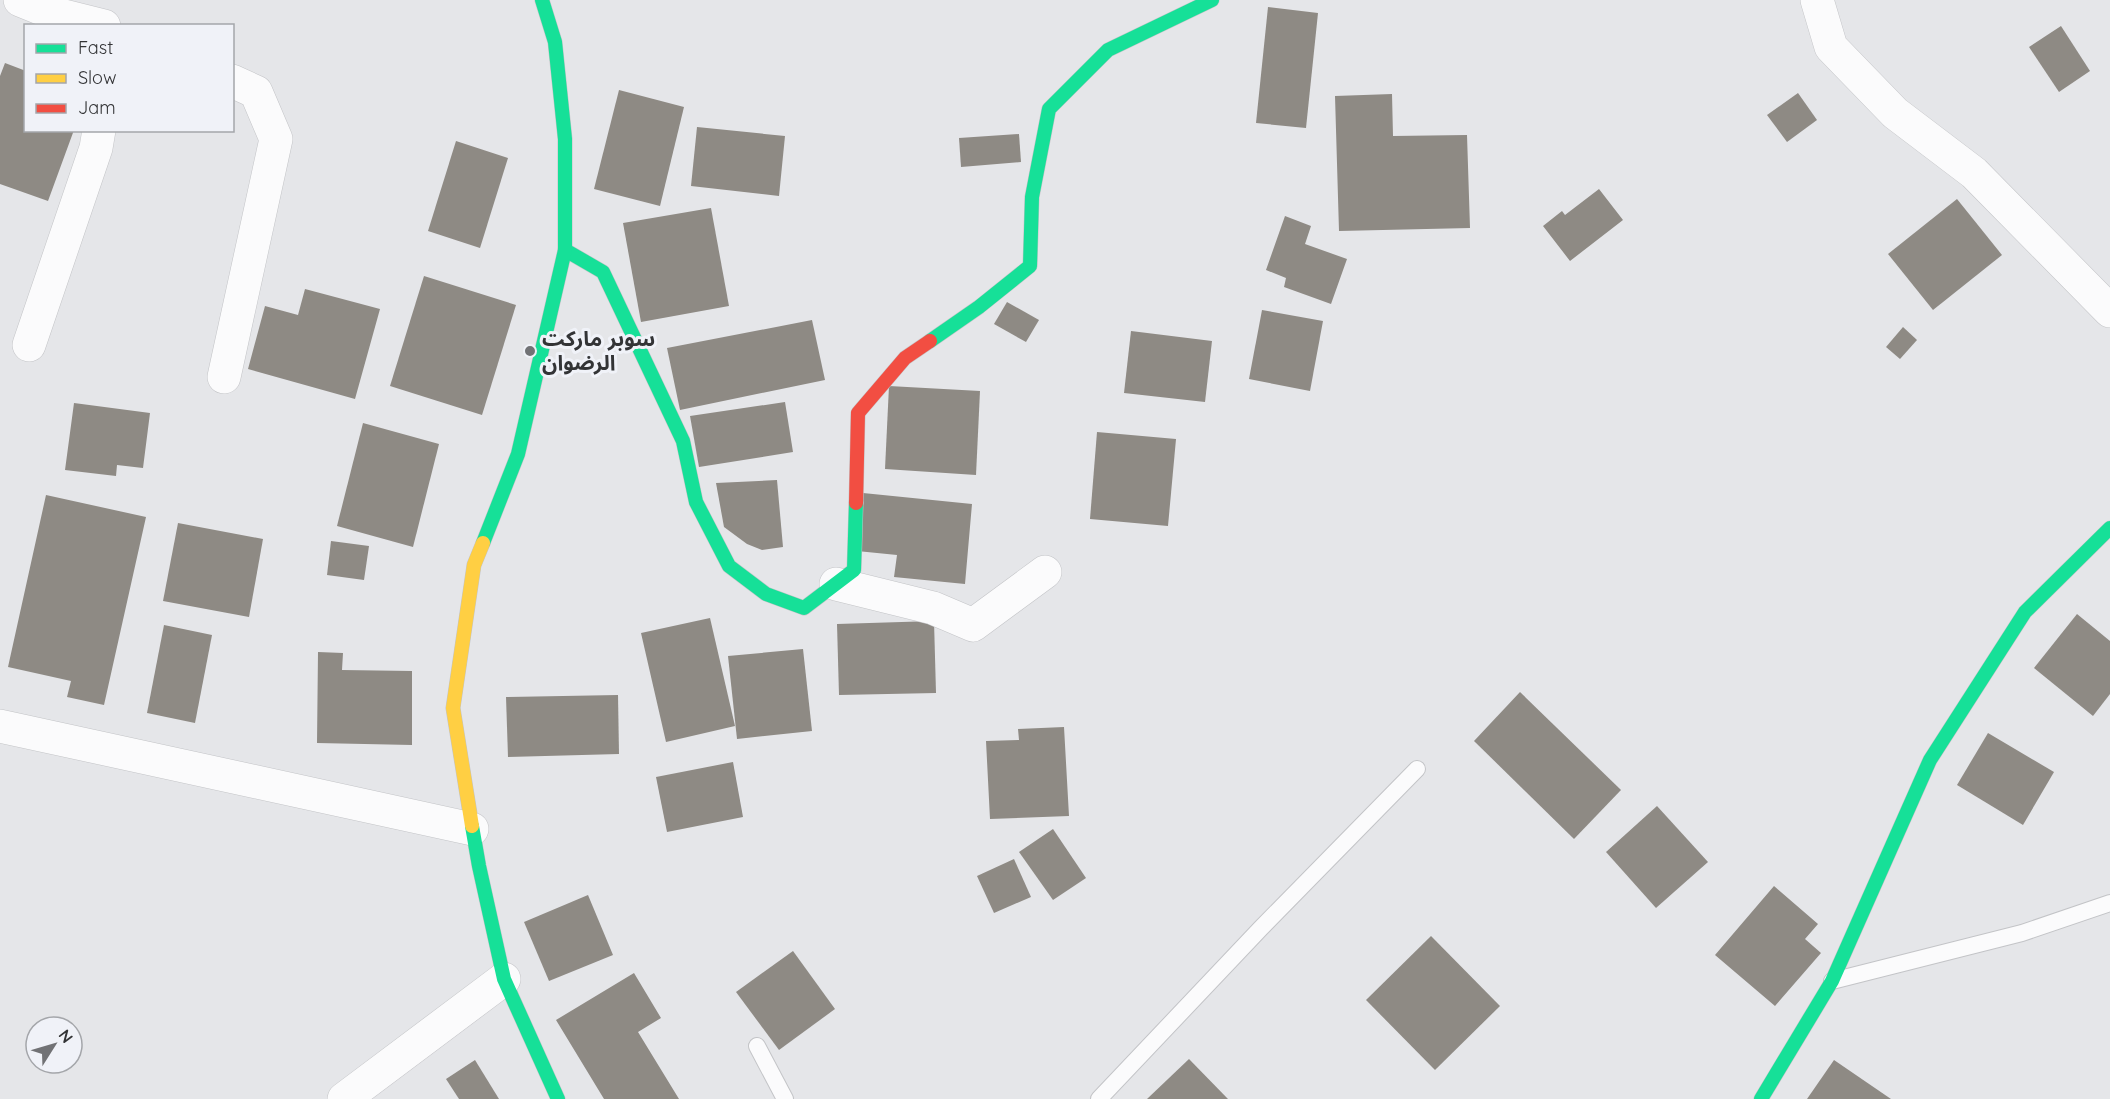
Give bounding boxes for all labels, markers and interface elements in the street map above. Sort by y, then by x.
legend [24,24,234,132]
text: Fast [78,36,113,59]
text: Slow [78,66,116,89]
text: Jam [78,96,116,119]
place label: سوبر ماركت الرضوان [542,325,655,375]
marker: سوبر ماركت الرضوان [523,344,537,358]
north arrow [24,1015,84,1075]
text: N [54,1025,78,1047]

